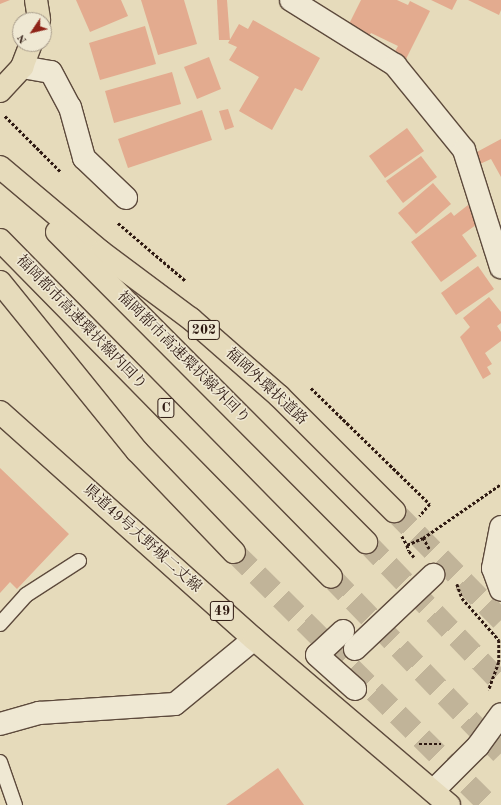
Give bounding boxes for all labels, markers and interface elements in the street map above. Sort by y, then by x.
north arrow [12,12,52,52]
text: N [16,32,29,45]
street label: 福岡都市高速環状線内回り [12,252,150,394]
street label: 福岡都市高速環状線外回り [113,288,253,428]
road number: 202 [187,318,221,342]
street label: 福岡外環状道路 [221,345,311,429]
road number: C [157,396,175,420]
street label: 県道49号大野城二丈線 [79,481,205,597]
road number: 49 [209,599,235,623]

